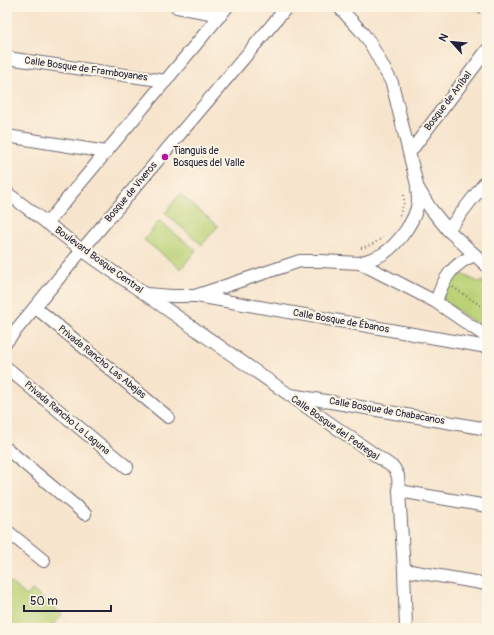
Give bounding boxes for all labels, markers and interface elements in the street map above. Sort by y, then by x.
north arrow [432,22,472,62]
text: N [436,31,451,44]
street label: Calle Bosque de Framboyanes [24,54,149,84]
street label: Bosque de Aníbal [422,69,474,133]
place label: Tianguis de Bosques del Valle [173,145,245,169]
marker: Tianguis de Bosques del Valle [160,152,170,162]
street label: Bosque de Viveros [102,159,160,225]
street label: Boulevard Bosque Central [52,224,146,296]
street label: Calle Bosque de Ébanos [292,306,391,335]
street label: Privada Rancho Las Abejas [56,323,149,401]
street label: Privada Rancho La Laguna [22,379,113,458]
street label: Calle Bosque del Pedregal [288,393,382,463]
street label: Calle Bosque de Chabacanos [328,395,446,427]
scale bar [24,587,111,613]
text: 50 m [30,594,58,609]

